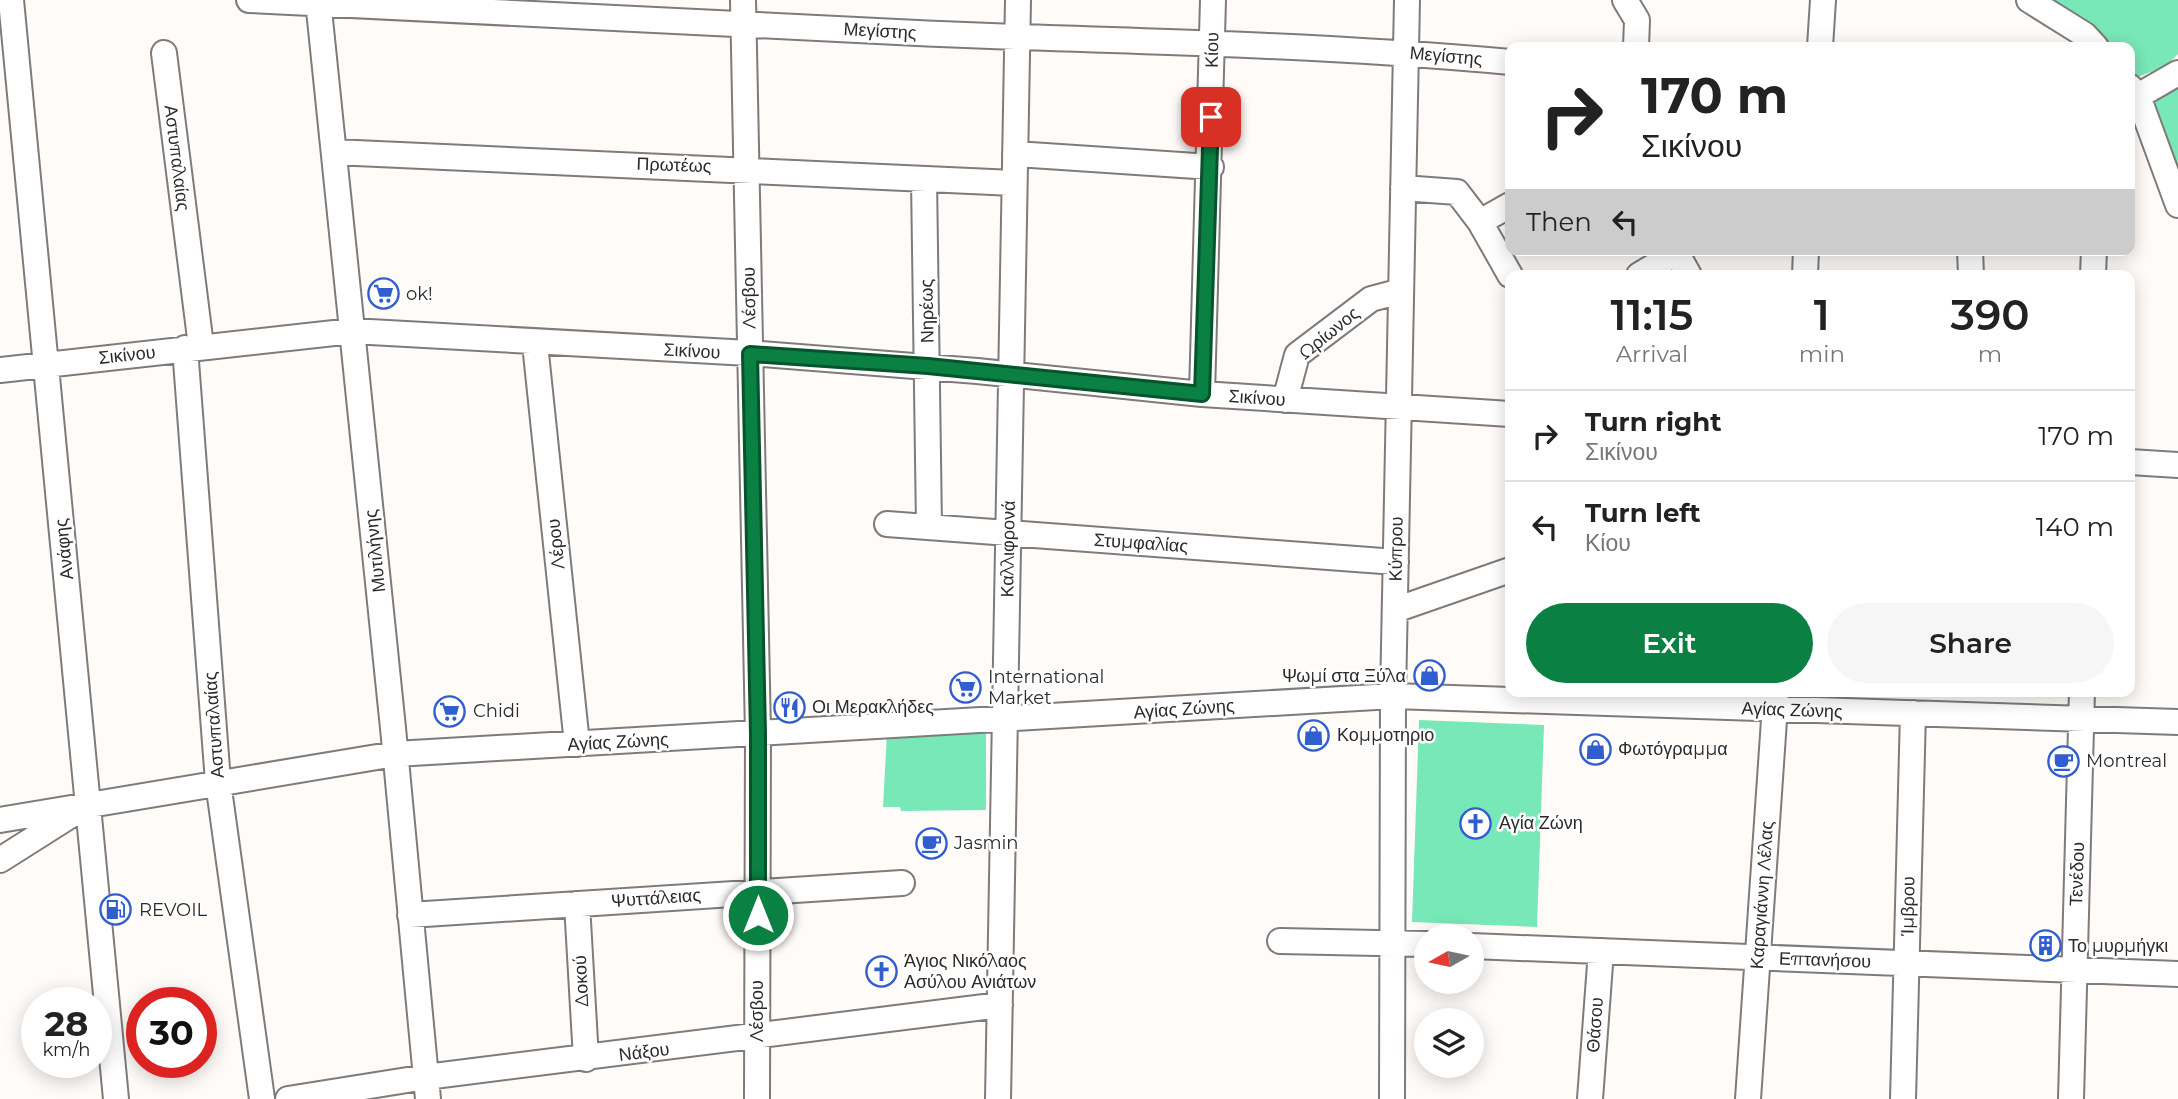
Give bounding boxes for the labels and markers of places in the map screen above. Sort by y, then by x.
pin [1181,87,1241,147]
supermarket icon: ok! [366,277,400,311]
place label: ok! [406,283,433,305]
shop icon: Ψωμί στα Ξύλα [1412,659,1446,693]
place label: Ψωμί στα Ξύλα [1282,665,1406,687]
place label: International Market [988,666,1104,709]
supermarket icon: International Market [948,670,982,704]
restaurant icon: Οι Μερακλήδες [772,690,806,724]
supermarket icon: Chidi [433,694,467,728]
place label: Οι Μερακλήδες [812,696,934,718]
place label: Chidi [473,700,520,722]
shop icon: Κομμοτηριο [1297,718,1331,752]
place label: Κομμοτηριο [1337,724,1434,746]
shop icon: Φωτόγραμμα [1578,732,1612,766]
place label: Φωτόγραμμα [1618,738,1728,760]
cafe icon: Montreal [2046,744,2080,778]
place label: Montreal [2086,750,2167,772]
church icon: Αγία Ζώνη [1459,806,1493,840]
place label: Αγία Ζώνη [1499,812,1583,834]
cafe icon: Jasmin [914,826,948,860]
place label: Jasmin [953,832,1019,854]
fuel station icon: REVOIL [99,893,133,927]
place label: REVOIL [139,899,208,921]
building icon: Το μυρμήγκι [2028,929,2062,963]
place label: Το μυρμήγκι [2068,935,2168,957]
place label: Άγιος Νικόλαος Ασύλου Ανιάτων [904,950,1036,993]
church icon: Άγιος Νικόλαος Ασύλου Ανιάτων [864,954,898,988]

